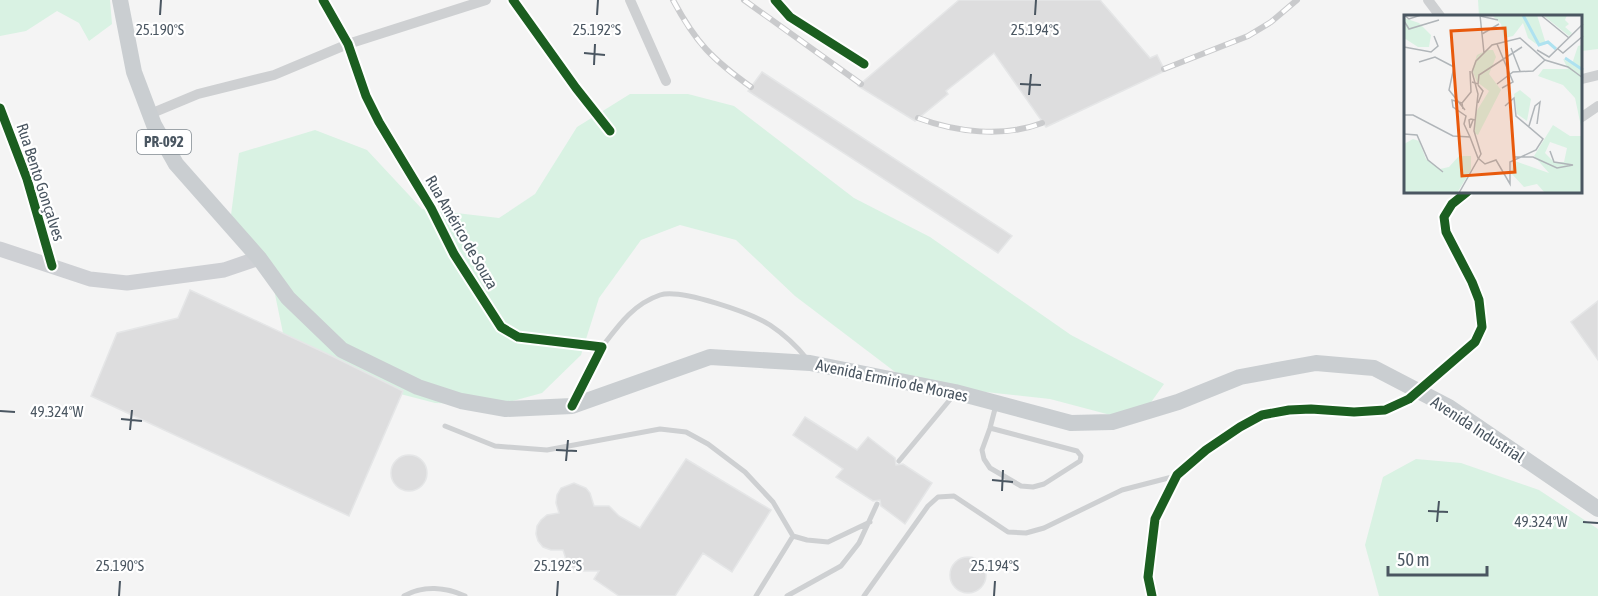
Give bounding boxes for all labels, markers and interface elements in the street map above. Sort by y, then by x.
inset map [1404,15,1583,194]
text: 25.190°S [136,21,184,38]
text: 25.192°S [573,21,621,38]
text: 25.194°S [1011,21,1059,38]
street label: Rua Bento Gonçalves [13,121,69,244]
road number: PR-092 [137,130,191,154]
street label: Rua Américo de Souza [422,172,502,292]
street label: Avenida Ermirio de Moraes [814,355,970,405]
street label: Avenida Industrial [1428,392,1529,466]
text: 49.324°W [31,403,84,420]
text: 49.324°W [1515,513,1568,530]
scale bar [1388,539,1487,577]
text: 50 m [1397,549,1429,570]
text: 25.190°S [96,557,144,574]
text: 25.192°S [534,557,582,574]
text: 25.194°S [971,557,1019,574]

